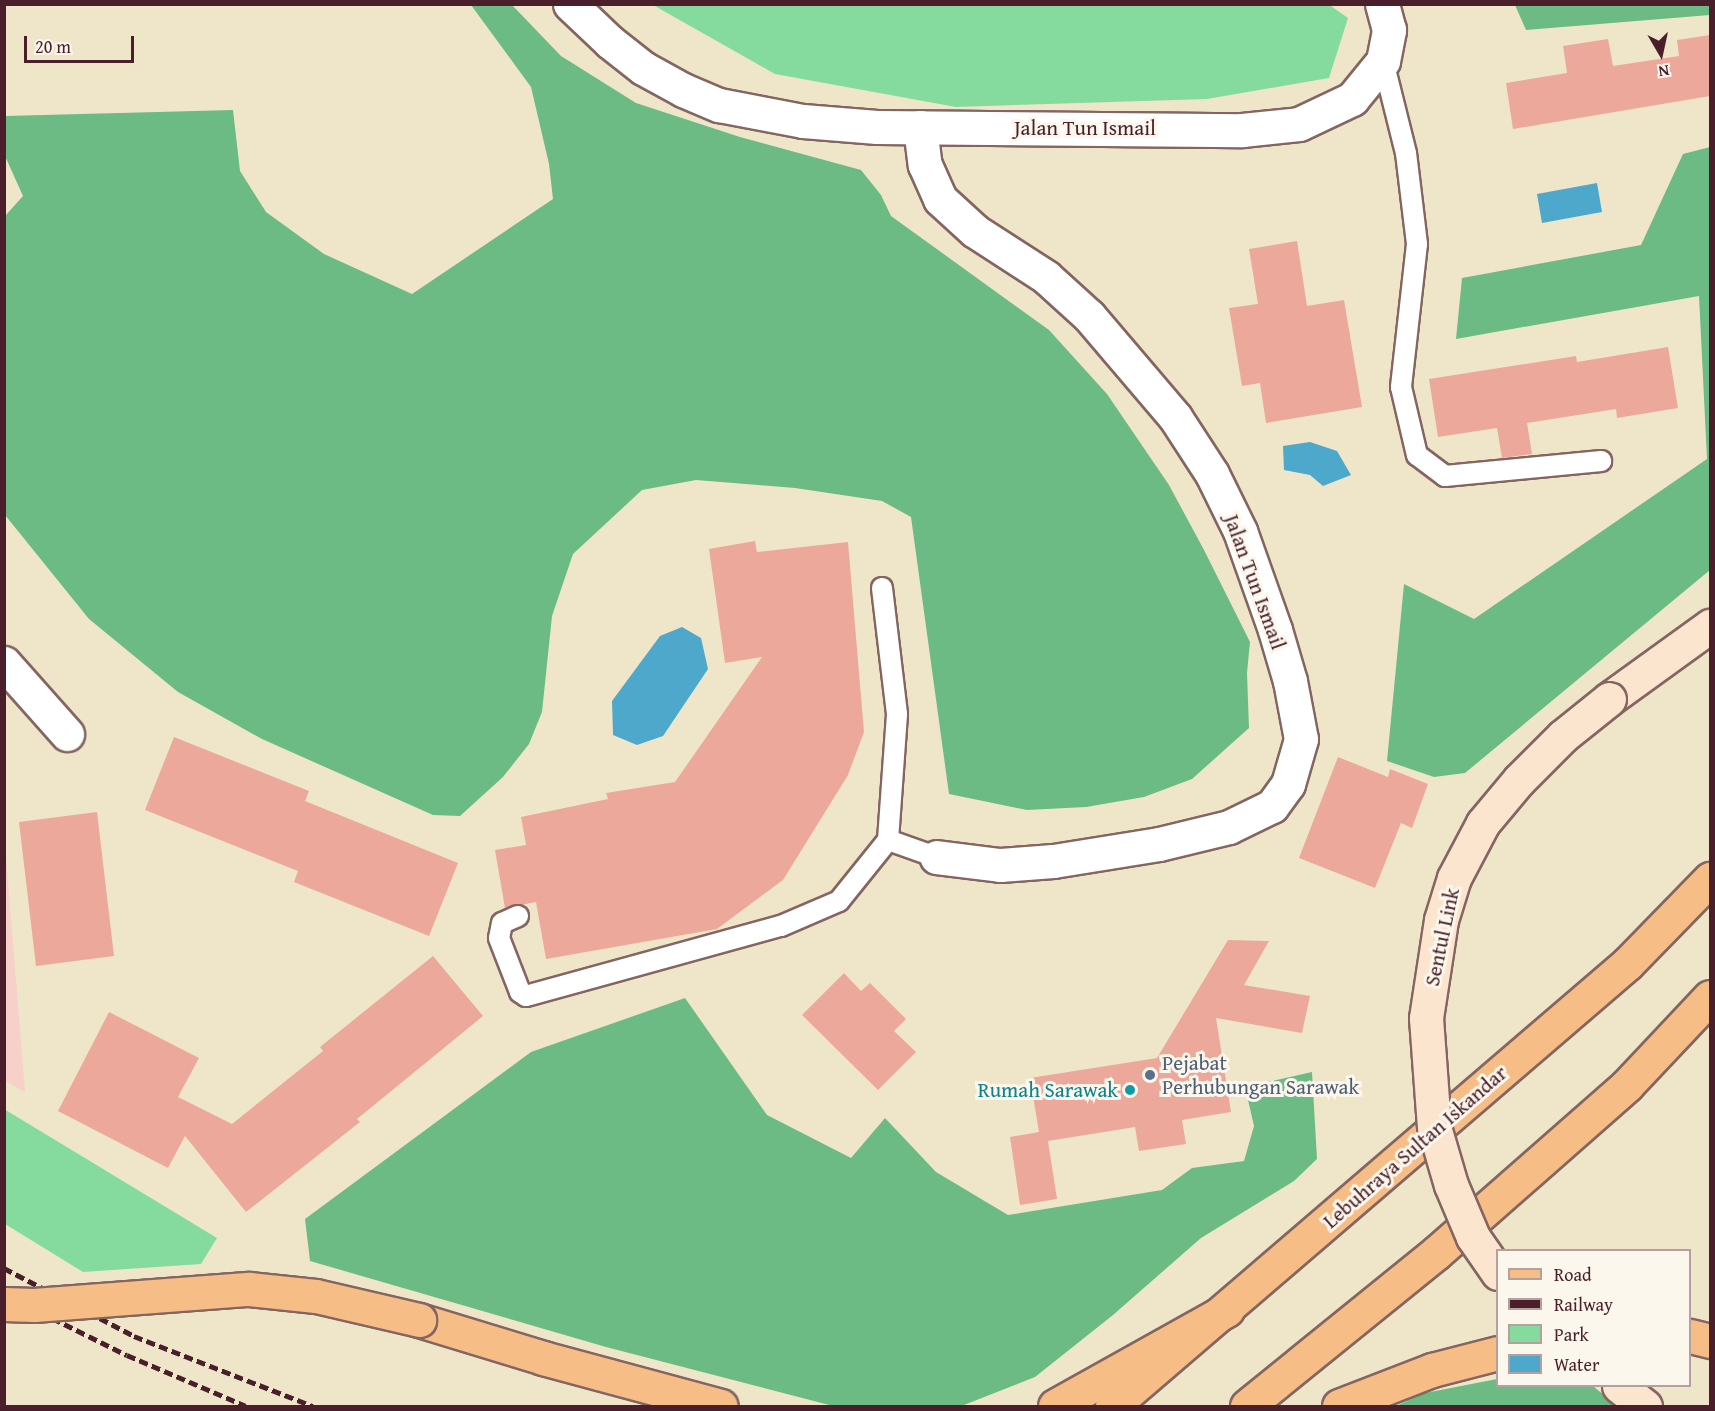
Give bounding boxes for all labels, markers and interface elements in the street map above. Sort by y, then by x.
scale bar [27,24,136,62]
north arrow [1631,24,1691,84]
text: 20 m [35,33,71,60]
text: N [1657,59,1671,84]
street label: Jalan Tun Ismail [1014,115,1156,141]
street label: Jalan Tun Ismail [1219,511,1291,653]
street label: Sentul Link [1419,886,1465,988]
place label: Pejabat Perhubungan Sarawak [1162,1050,1359,1100]
street label: Lebuhraya Sultan Iskandar [1318,1060,1512,1234]
marker: Pejabat Perhubungan Sarawak [1143,1068,1157,1082]
place label: Rumah Sarawak [978,1077,1118,1103]
marker: Rumah Sarawak [1123,1083,1137,1097]
legend [1496,1249,1691,1387]
text: Road [1554,1261,1592,1288]
text: Railway [1554,1291,1613,1318]
text: Park [1554,1321,1589,1348]
text: Water [1554,1351,1599,1378]

